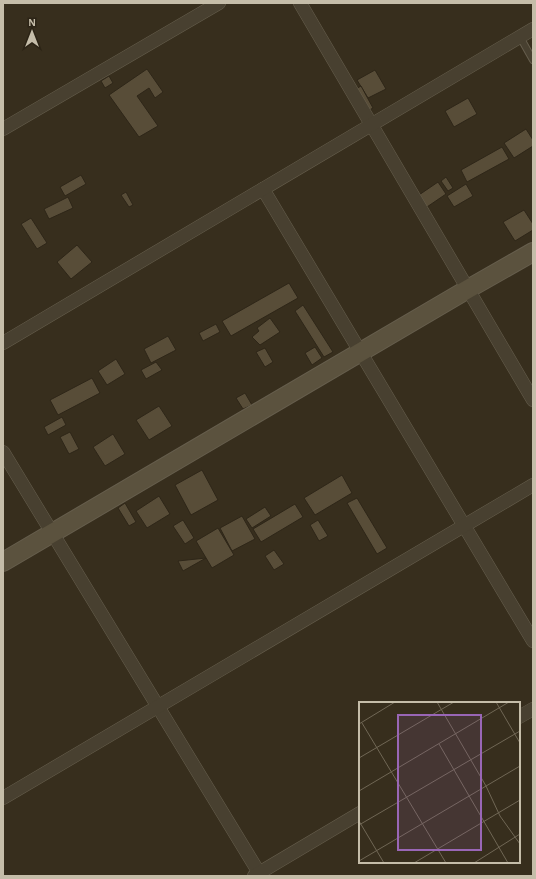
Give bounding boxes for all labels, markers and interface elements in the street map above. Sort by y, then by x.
north arrow [12,12,52,52]
text: N [28,17,36,28]
inset map [359,702,520,863]

